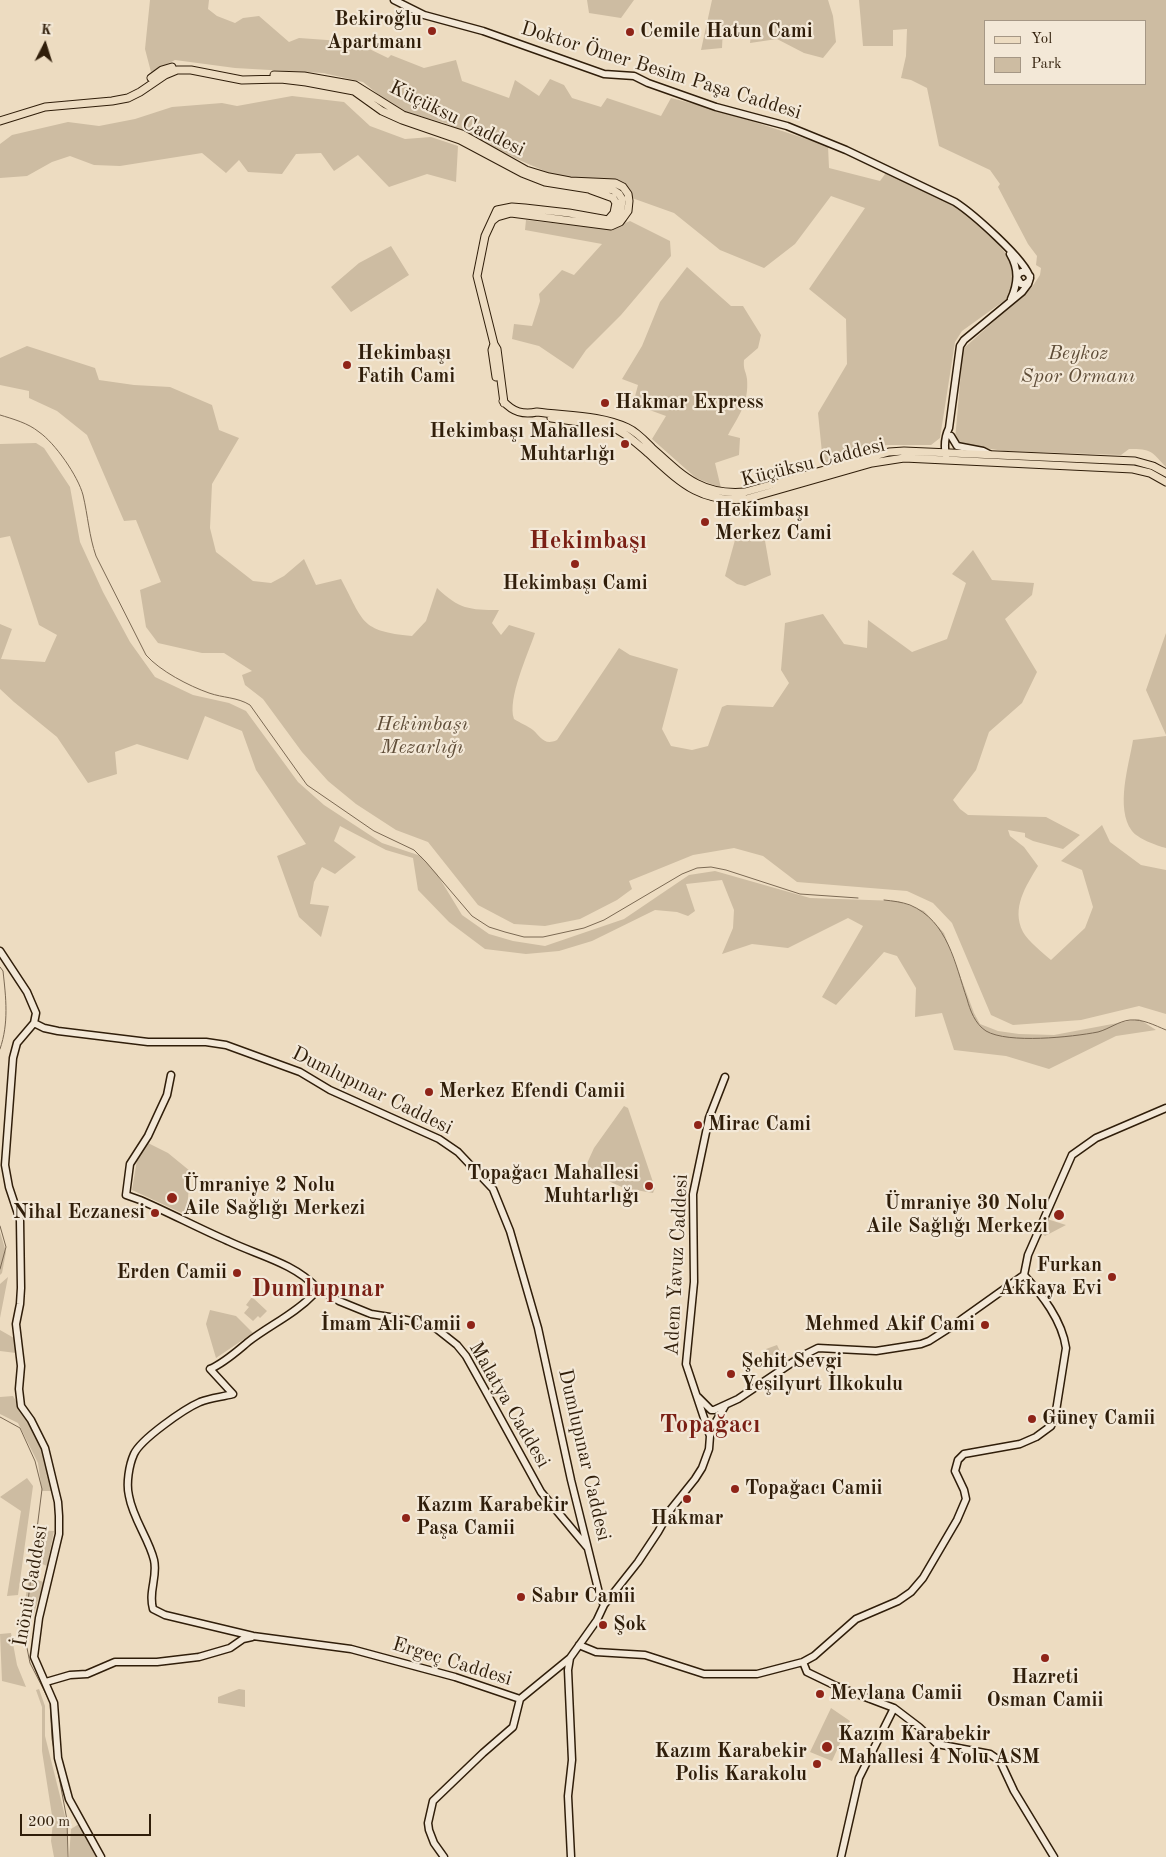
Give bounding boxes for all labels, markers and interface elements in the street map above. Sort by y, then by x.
place label: Bekiroğlu Apartmanı [327,8,422,55]
street label: Doktor Ömer Besim Paşa Caddesi [518,17,804,125]
north arrow [20,20,70,70]
place label: Cemile Hatun Cami [640,20,813,44]
legend [984,20,1146,85]
text: K [40,23,52,38]
marker: Bekiroğlu Apartmanı [426,25,438,37]
marker: Cemile Hatun Cami [624,26,636,38]
text: Yol [1031,32,1052,47]
text: Park [1031,57,1062,72]
street label: Küçüksu Caddesi [385,76,529,162]
place label: Hekimbaşı Fatih Cami [357,342,455,389]
park label: Beykoz Spor Ormanı [1021,342,1135,389]
marker: Hekimbaşı Fatih Cami [341,359,353,371]
place label: Hakmar Express [615,391,764,415]
marker: Hakmar Express [599,397,611,409]
place label: Hekimbaşı Mahallesi Muhtarlığı [430,420,615,467]
street label: Küçüksu Caddesi [738,433,888,493]
marker: Hekimbaşı Mahallesi Muhtarlığı [619,438,631,450]
place label: Hekimbaşı Merkez Cami [715,499,832,546]
marker: Hekimbaşı Merkez Cami [699,516,711,528]
district label: Hekimbaşı [529,526,647,556]
marker: Hekimbaşı Cami [569,558,581,570]
place label: Hekimbaşı Cami [502,572,648,596]
park label: Hekimbaşı Mezarlığı [376,713,468,760]
street label: Dumlupınar Caddesi [288,1042,456,1140]
place label: Merkez Efendi Camii [439,1080,625,1104]
marker: Merkez Efendi Camii [423,1086,435,1098]
place label: Mirac Cami [708,1113,811,1137]
marker: Mirac Cami [692,1119,704,1131]
place label: Topağacı Mahallesi Muhtarlığı [467,1162,639,1209]
street label: Adem Yavuz Caddesi [660,1173,694,1357]
place label: Ümraniye 2 Nolu Aile Sağlığı Merkezi [183,1174,365,1221]
marker: Topağacı Mahallesi Muhtarlığı [643,1180,655,1192]
marker: Ümraniye 2 Nolu Aile Sağlığı Merkezi [165,1191,179,1205]
place label: Ümraniye 30 Nolu Aile Sağlığı Merkezi [866,1192,1048,1239]
place label: Nihal Eczanesi [13,1201,145,1225]
marker: Nihal Eczanesi [149,1207,161,1219]
marker: Ümraniye 30 Nolu Aile Sağlığı Merkezi [1052,1208,1066,1222]
place label: Furkan Akkaya Evi [999,1254,1102,1301]
place label: Erden Camii [116,1261,227,1285]
marker: Erden Camii [231,1267,243,1279]
marker: Furkan Akkaya Evi [1106,1271,1118,1283]
district label: Dumlupınar [251,1274,385,1304]
place label: İmam Ali Camii [320,1313,461,1337]
place label: Mehmed Akif Cami [805,1313,975,1337]
marker: İmam Ali Camii [465,1319,477,1331]
marker: Mehmed Akif Cami [979,1319,991,1331]
street label: Malatya Caddesi [463,1338,555,1472]
place label: Şehit Sevgi Yeşilyurt İlkokulu [741,1350,903,1397]
street label: Dumlupınar Caddesi [553,1367,615,1543]
marker: Şehit Sevgi Yeşilyurt İlkokulu [725,1368,737,1380]
place label: Güney Camii [1042,1407,1155,1431]
district label: Topağacı [660,1410,760,1440]
marker: Güney Camii [1026,1413,1038,1425]
place label: Topağacı Camii [745,1477,882,1501]
marker: Topağacı Camii [729,1483,741,1495]
marker: Hakmar [681,1493,693,1505]
place label: Kazım Karabekir Paşa Camii [416,1494,568,1541]
place label: Hakmar [651,1507,723,1531]
marker: Kazım Karabekir Paşa Camii [400,1512,412,1524]
street label: İnönü Caddesi [8,1523,54,1649]
place label: Sabır Camii [531,1585,636,1609]
marker: Sabır Camii [515,1591,527,1603]
place label: Şok [613,1613,647,1637]
marker: Şok [597,1619,609,1631]
street label: Ergeç Caddesi [389,1632,515,1692]
marker: Hazreti Osman Camii [1039,1652,1051,1664]
place label: Hazreti Osman Camii [987,1666,1103,1713]
place label: Mevlana Camii [830,1682,962,1706]
marker: Mevlana Camii [814,1688,826,1700]
place label: Kazım Karabekir Mahallesi 4 Nolu ASM [838,1723,1040,1770]
place label: Kazım Karabekir Polis Karakolu [655,1740,807,1787]
marker: Kazım Karabekir Mahallesi 4 Nolu ASM [820,1740,834,1754]
marker: Kazım Karabekir Polis Karakolu [811,1758,823,1770]
scale bar [22,1804,154,1836]
text: 200 m [28,1815,70,1830]

